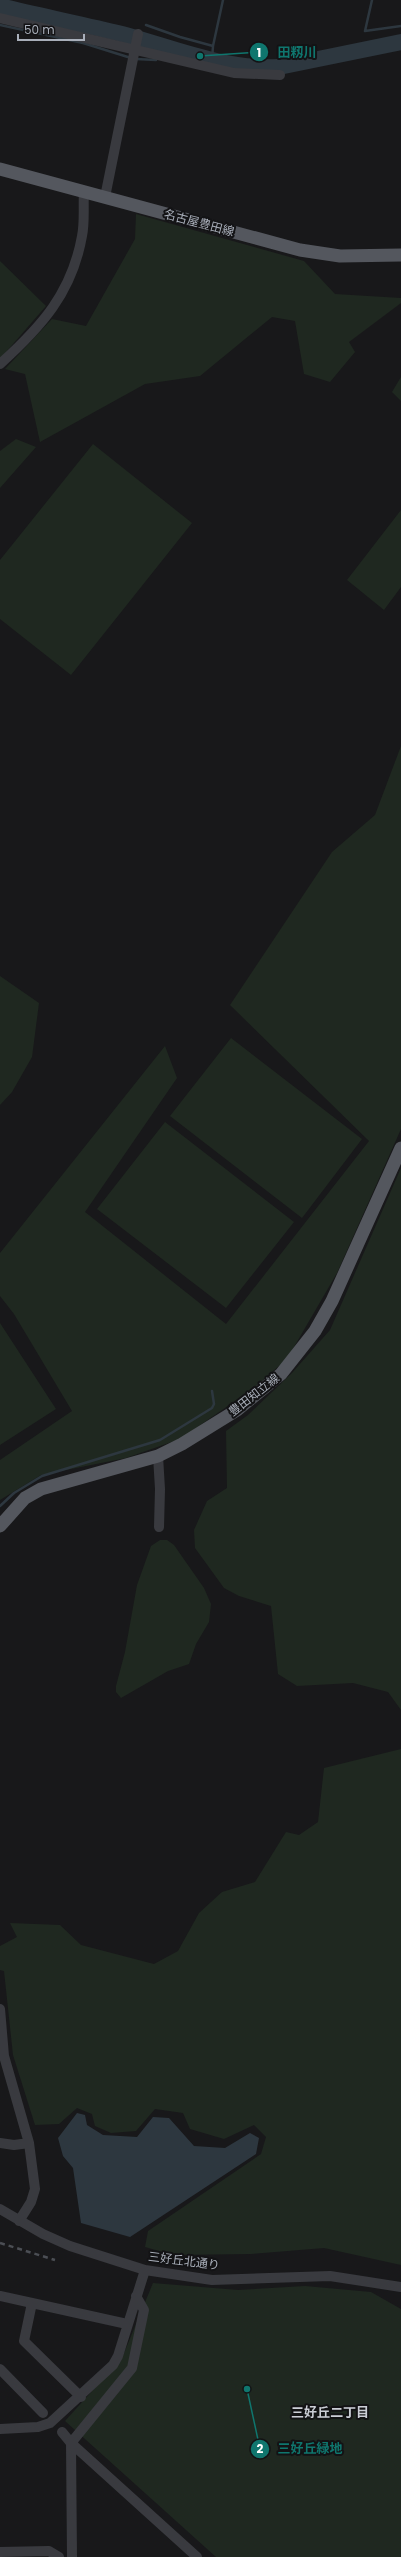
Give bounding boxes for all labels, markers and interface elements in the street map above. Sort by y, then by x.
scale bar [18,16,84,42]
text: 50 m [24,21,55,38]
callout: 田籾川 [249,40,324,65]
text: 田籾川 [277,43,317,62]
text: 1 [257,44,261,61]
street label: 名古屋豊田線 [162,205,236,240]
street label: 豊田知立線 [225,1369,283,1420]
street label: 三好丘北通り [147,2248,221,2273]
district label: 三好丘二丁目 [291,2403,369,2422]
callout: 三好丘緑地 [250,2436,351,2461]
text: 三好丘緑地 [277,2439,343,2458]
text: 2 [257,2440,264,2457]

